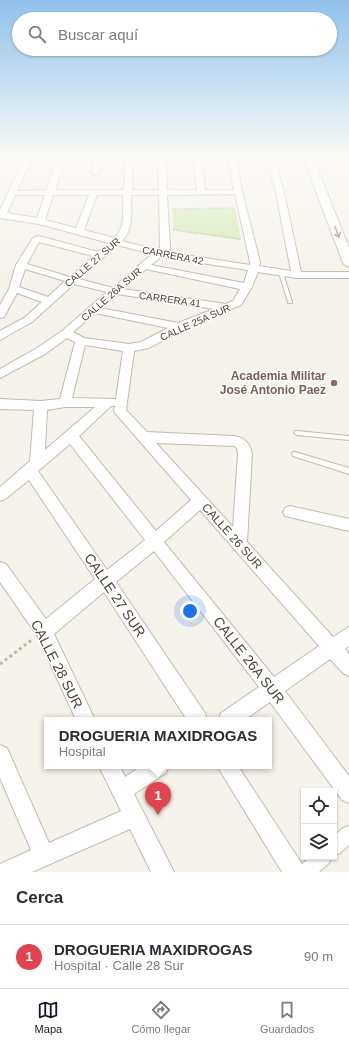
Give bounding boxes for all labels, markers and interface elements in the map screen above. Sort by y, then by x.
search box [12,12,337,56]
icon: search [26,23,48,45]
text: Buscar aquí [58,26,138,43]
one-way arrow [334,226,342,238]
street label: CALLE 27 SUR [62,235,122,289]
street label: CARRERA 42 [141,244,205,267]
street label: CALLE 26A SUR [79,265,143,323]
street label: CARRERA 41 [138,290,202,309]
street label: CALLE 25A SUR [158,302,232,343]
place label: Academia Militar José Antonio Paez [220,369,326,397]
marker: Academia Militar José Antonio Paez [329,378,339,388]
street label: CALLE 26 SUR [199,500,265,572]
street label: CALLE 27 SUR [81,550,149,640]
your location [180,601,200,621]
street label: CALLE 26A SUR [210,613,288,707]
street label: CALLE 28 SUR [28,617,86,711]
popup [44,717,272,769]
text: DROGUERIA MAXIDROGAS [59,727,257,744]
text: Hospital [59,744,106,759]
pin: 1 [145,782,171,815]
map controls [301,788,337,860]
button: locate [301,788,337,824]
button: layers [301,824,337,860]
text: Cerca [16,888,63,907]
text: DROGUERIA MAXIDROGAS [54,941,253,958]
text: 1 [25,949,33,964]
text: 90 m [304,949,333,964]
text: Hospital · Calle 28 Sur [54,958,184,973]
tab: Mapa [35,999,62,1035]
tab: Cómo llegar [131,999,191,1035]
tab: Guardados [260,999,314,1035]

